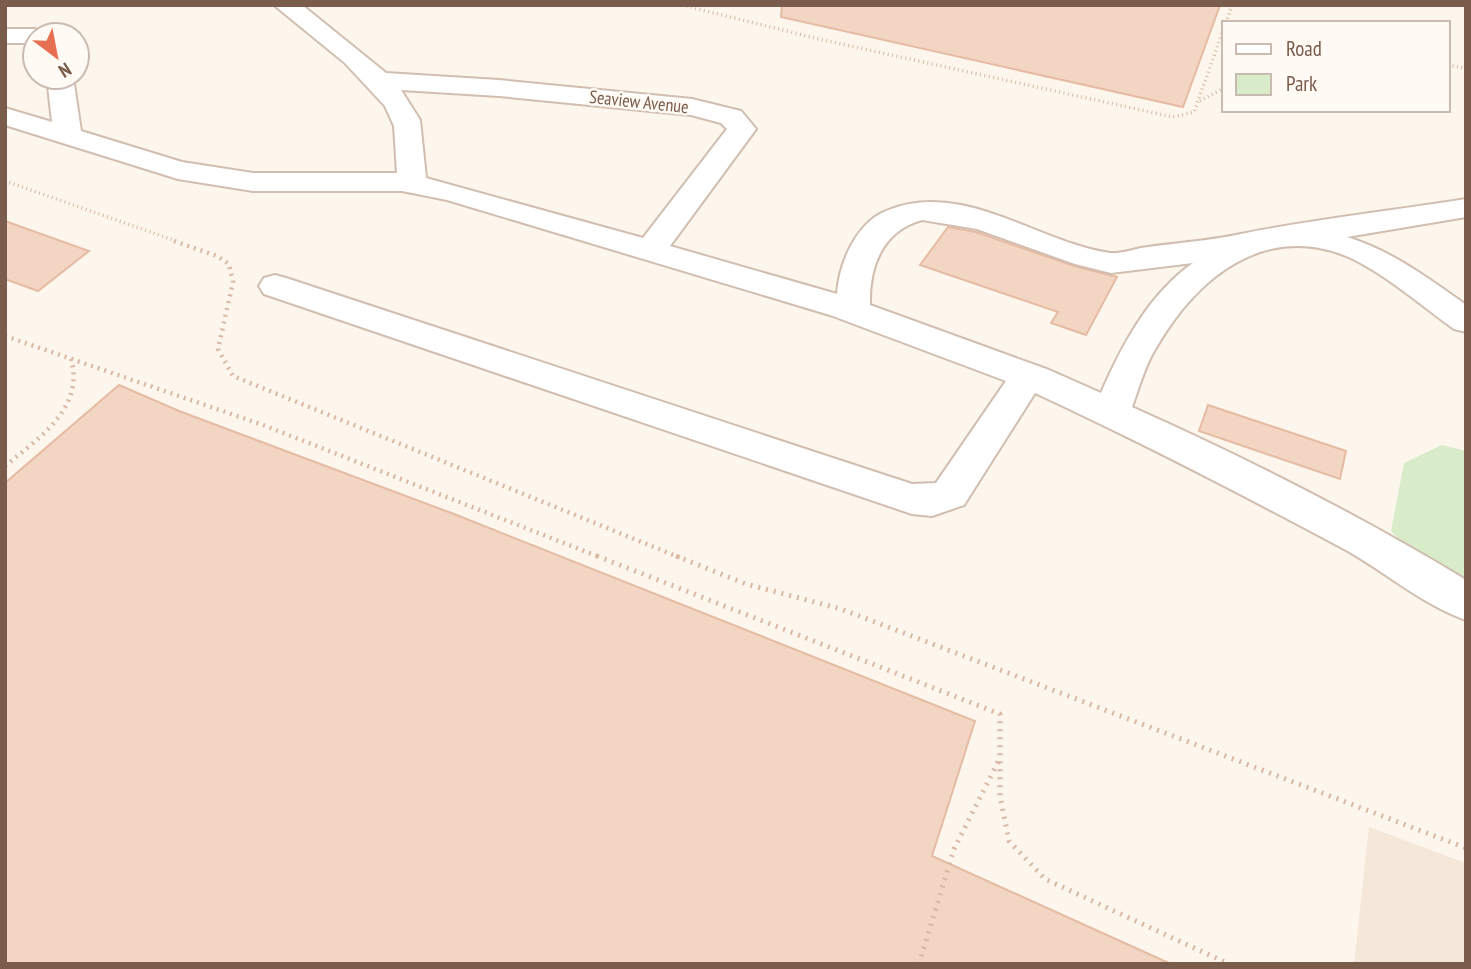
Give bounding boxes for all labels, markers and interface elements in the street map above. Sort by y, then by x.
north arrow [21,21,91,91]
legend [1222,21,1450,112]
text: Road [1286,35,1322,62]
text: N [54,58,76,83]
text: Park [1286,70,1317,97]
street label: Seaview Avenue [588,85,690,118]

